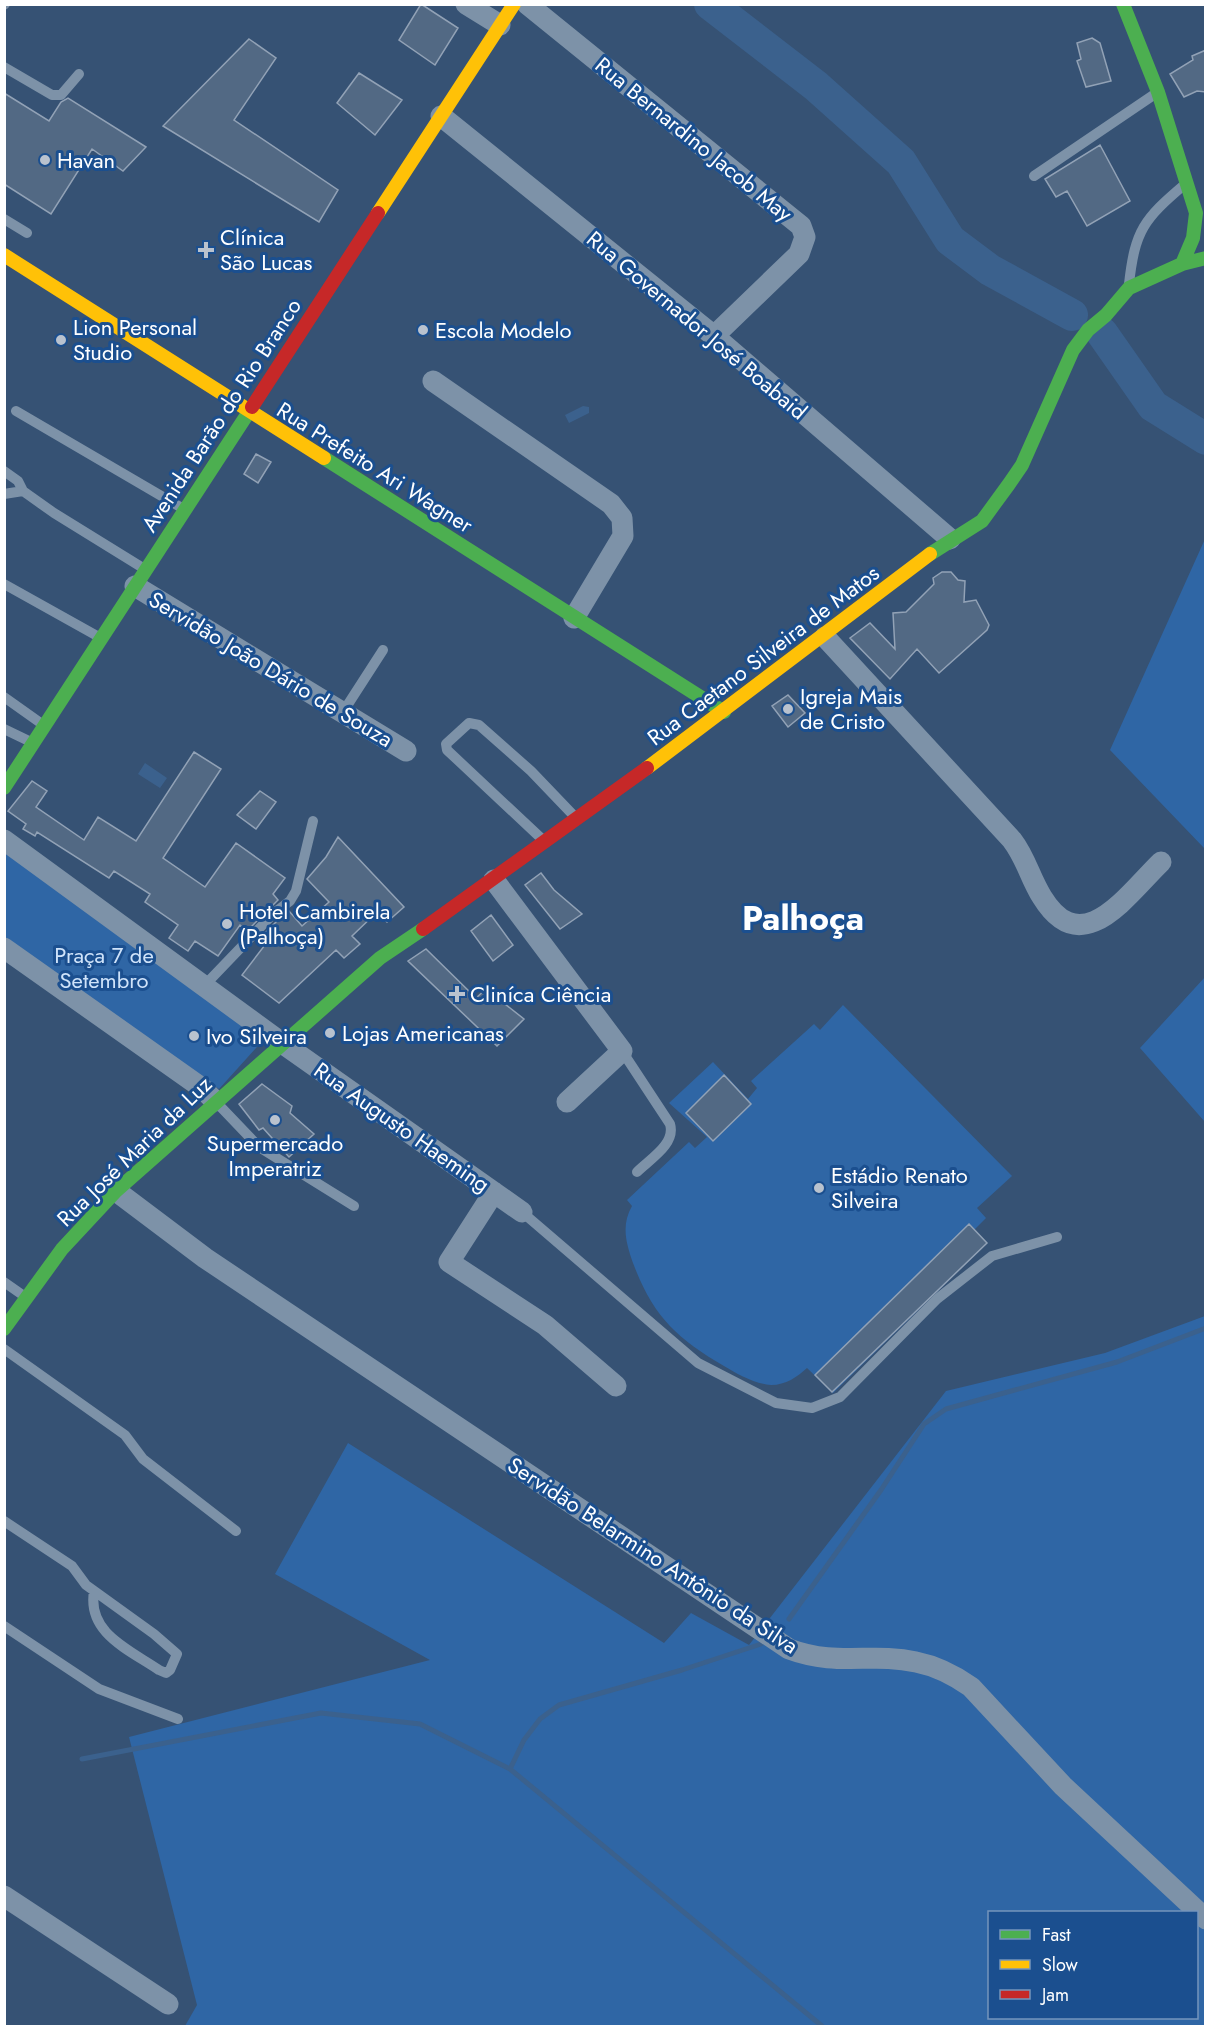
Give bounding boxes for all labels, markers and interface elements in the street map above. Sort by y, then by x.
street label: Rua Bernardino Jacob May [588,49,800,229]
place label: Havan [57,144,115,176]
marker: Havan [38,153,52,167]
place label: Clínica São Lucas [220,221,312,278]
street label: Rua Governador José Boabaid [580,223,814,427]
marker: Clínica São Lucas [197,241,215,259]
street label: Avenida Barão do Rio Branco [133,292,309,538]
place label: Lion Personal Studio [73,311,197,368]
place label: Escola Modelo [435,314,572,346]
marker: Escola Modelo [416,323,430,337]
marker: Lion Personal Studio [54,333,68,347]
street label: Rua Prefeito Ari Wagner [271,394,480,541]
street label: Rua Caetano Silveira de Matos [640,557,886,753]
street label: Servidão João Dário de Souza [143,583,399,755]
place label: Igreja Mais de Cristo [800,680,902,737]
marker: Igreja Mais de Cristo [781,702,795,716]
district label: Palhoça [742,894,864,943]
place label: Hotel Cambirela (Palhoça) [239,895,390,952]
marker: Hotel Cambirela (Palhoça) [220,917,234,931]
park label: Praça 7 de Setembro [54,939,154,996]
place label: Cliníca Ciência [470,978,611,1010]
marker: Cliníca Ciência [448,985,466,1003]
place label: Lojas Americanas [342,1017,504,1049]
place label: Ivo Silveira [206,1020,307,1052]
marker: Lojas Americanas [323,1026,337,1040]
marker: Ivo Silveira [187,1029,201,1043]
street label: Rua Augusto Haeming [308,1054,496,1200]
street label: Rua José Maria da Luz [49,1068,219,1234]
marker: Supermercado Imperatriz [268,1113,282,1127]
place label: Supermercado Imperatriz [207,1127,343,1184]
place label: Estádio Renato Silveira [831,1159,968,1216]
marker: Estádio Renato Silveira [812,1181,826,1195]
street label: Servidão Belarmino Antônio da Silva [501,1449,805,1661]
legend [988,1911,1198,2019]
text: Fast [1042,1922,1071,1948]
text: Slow [1042,1952,1079,1978]
text: Jam [1040,1982,1069,2008]

